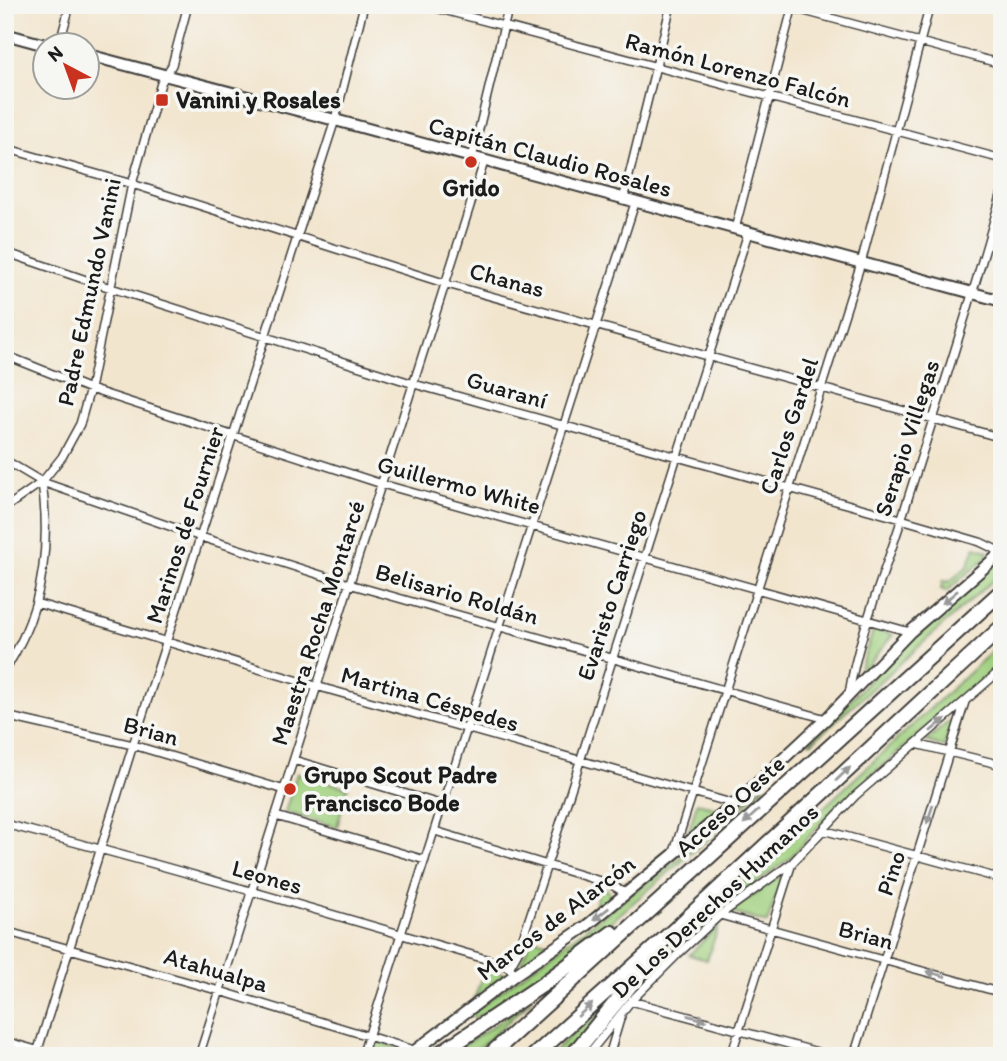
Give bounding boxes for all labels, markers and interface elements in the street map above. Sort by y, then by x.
street label: Ramón Lorenzo Falcón [622,25,854,114]
north arrow [32,32,102,102]
text: N [43,41,68,66]
place label: Vanini y Rosales [176,85,341,115]
marker: Vanini y Rosales [154,92,170,108]
street label: Capitán Claudio Rosales [425,110,675,203]
marker: Grido [463,154,479,170]
place label: Grido [442,173,500,202]
street label: Padre Edmundo Vanini [50,175,127,409]
street label: Chanas [467,256,548,303]
street label: Carlos Gardel [753,354,824,498]
street label: Serapio Villegas [868,356,945,520]
street label: Guaraní [463,364,551,415]
street label: Marinos de Fournier [139,422,230,627]
street label: Guillermo White [374,449,544,520]
street label: Maestra Rocha Montarcé [264,497,371,749]
street label: Evaristo Carriego [570,506,653,684]
street label: Belisario Roldán [372,556,543,631]
one-way arrow [941,589,959,604]
street label: Martina Céspedes [338,659,522,738]
street label: Brian [120,709,182,752]
one-way arrow [930,718,947,733]
street label: Acceso Oeste [669,749,790,862]
place label: Grupo Scout Padre Francisco Bode [304,760,497,817]
one-way arrow [834,766,851,782]
marker: Grupo Scout Padre Francisco Bode [282,781,298,797]
street label: De Los Derechos Humanos [605,797,824,1004]
one-way arrow [924,803,934,824]
one-way arrow [742,809,760,825]
street label: Pino [870,847,911,899]
street label: Marcos de Alarcón [471,848,641,987]
street label: Leones [229,853,306,900]
one-way arrow [592,907,610,921]
street label: Brian [835,913,897,956]
street label: Atahualpa [161,941,272,998]
one-way arrow [925,968,947,979]
one-way arrow [576,1002,594,1018]
one-way arrow [686,1013,708,1024]

